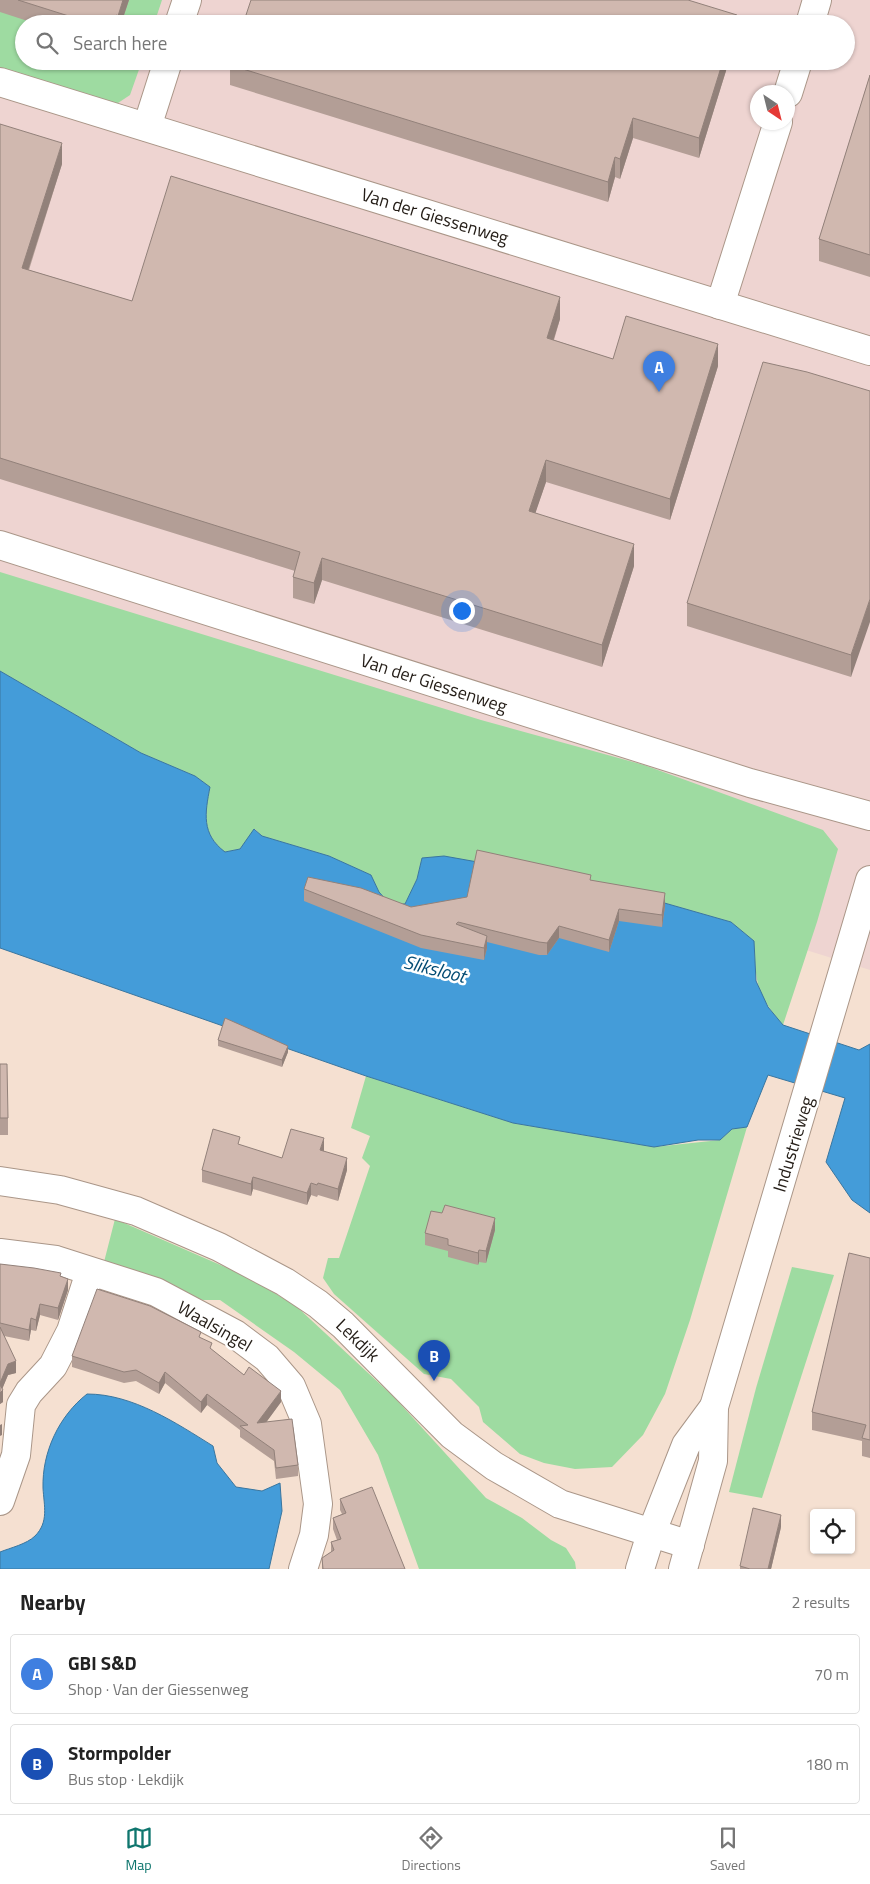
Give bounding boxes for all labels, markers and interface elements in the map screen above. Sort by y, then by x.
search box [15,15,855,70]
text: Search here [73,28,167,57]
icon: search [33,29,61,57]
north arrow [750,85,795,130]
street label: Van der Giessenweg [358,181,512,251]
pin: A [643,351,675,392]
your location [449,598,475,624]
street label: Van der Giessenweg [357,647,511,719]
water label: Sliksloot [401,946,471,990]
street label: Industrieweg [766,1093,820,1195]
street label: Waalsingel [173,1294,257,1358]
street label: Lekdijk [330,1312,386,1368]
pin: B [418,1340,450,1381]
map controls [810,1509,855,1554]
button: locate [810,1509,855,1554]
text: Nearby [20,1586,85,1618]
text: 2 results [791,1590,850,1614]
text: GBI S&D [68,1648,137,1677]
text: A [32,1662,42,1686]
text: 70 m [814,1662,849,1686]
text: Shop · Van der Giessenweg [68,1677,249,1701]
text: Stormpolder [68,1738,171,1767]
text: B [32,1752,42,1776]
text: 180 m [805,1752,849,1776]
text: Bus stop · Lekdijk [68,1767,184,1791]
tab: Map [125,1824,153,1875]
tab: Directions [402,1824,461,1875]
tab: Saved [710,1824,746,1875]

